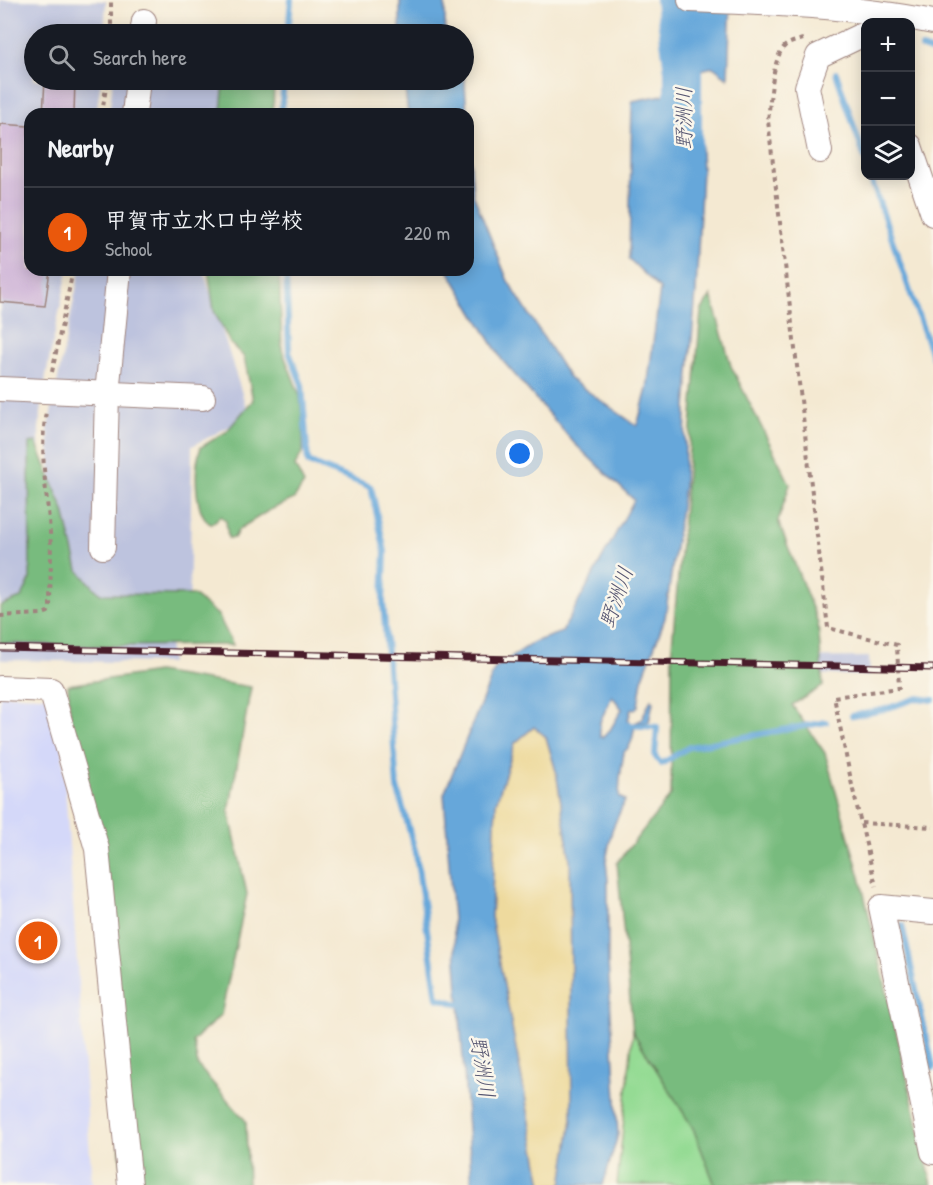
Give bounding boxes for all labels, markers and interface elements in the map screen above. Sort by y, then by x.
map controls [861,18,915,180]
button: + [861,18,915,72]
search box [24,24,474,90]
icon: search [45,41,78,74]
text: Search here [93,42,187,72]
button: − [861,72,915,126]
water label: 野洲川 [669,87,698,150]
button: layers [861,126,915,180]
text: Nearby [48,130,114,165]
text: 甲賀市立水口中学校 [105,205,303,235]
text: 1 [64,219,71,246]
text: 220 m [404,219,450,246]
text: School [105,235,152,262]
your location [505,439,534,468]
water label: 野洲川 [592,562,640,632]
pin: 1 [18,918,57,964]
water label: 野洲川 [464,1034,502,1100]

